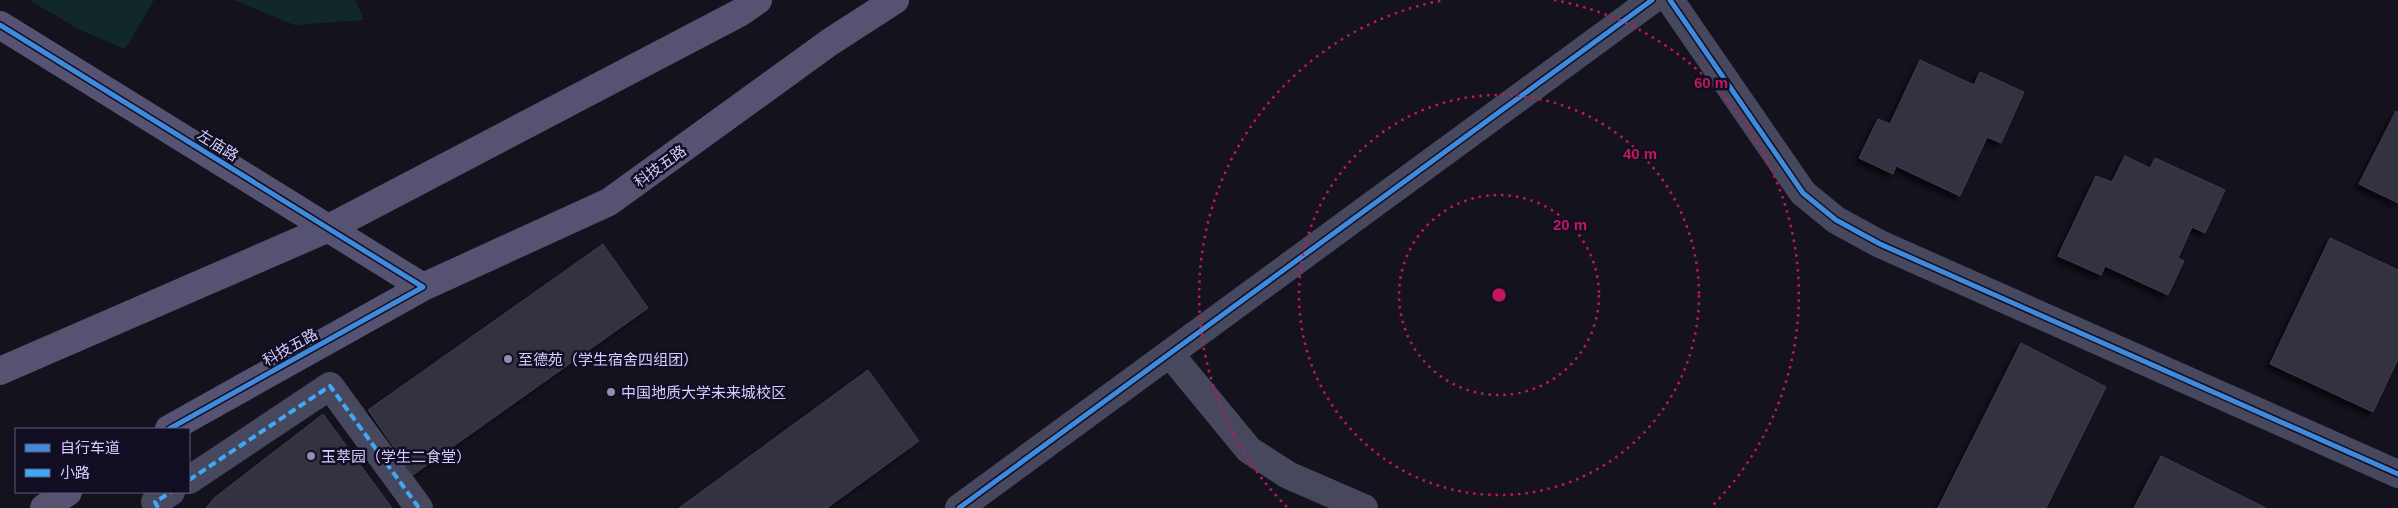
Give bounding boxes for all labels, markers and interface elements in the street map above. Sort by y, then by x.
text: 60 m [1694,74,1728,91]
street label: 左庙路 [194,126,242,164]
street label: 科技五路 [631,141,689,191]
text: 40 m [1623,145,1657,162]
text: 20 m [1553,216,1587,233]
centre of rings [1490,286,1508,304]
street label: 科技五路 [260,325,320,369]
place label: 至德苑（学生宿舍四组团） [518,351,698,368]
marker: 至德苑（学生宿舍四组团） [502,353,514,365]
place label: 中国地质大学未来城校区 [621,384,786,401]
marker: 中国地质大学未来城校区 [605,386,617,398]
legend [15,428,190,493]
text: 自行车道 [60,439,120,456]
place label: 玉萃园（学生二食堂） [321,448,471,465]
marker: 玉萃园（学生二食堂） [305,450,317,462]
text: 小路 [60,464,90,481]

